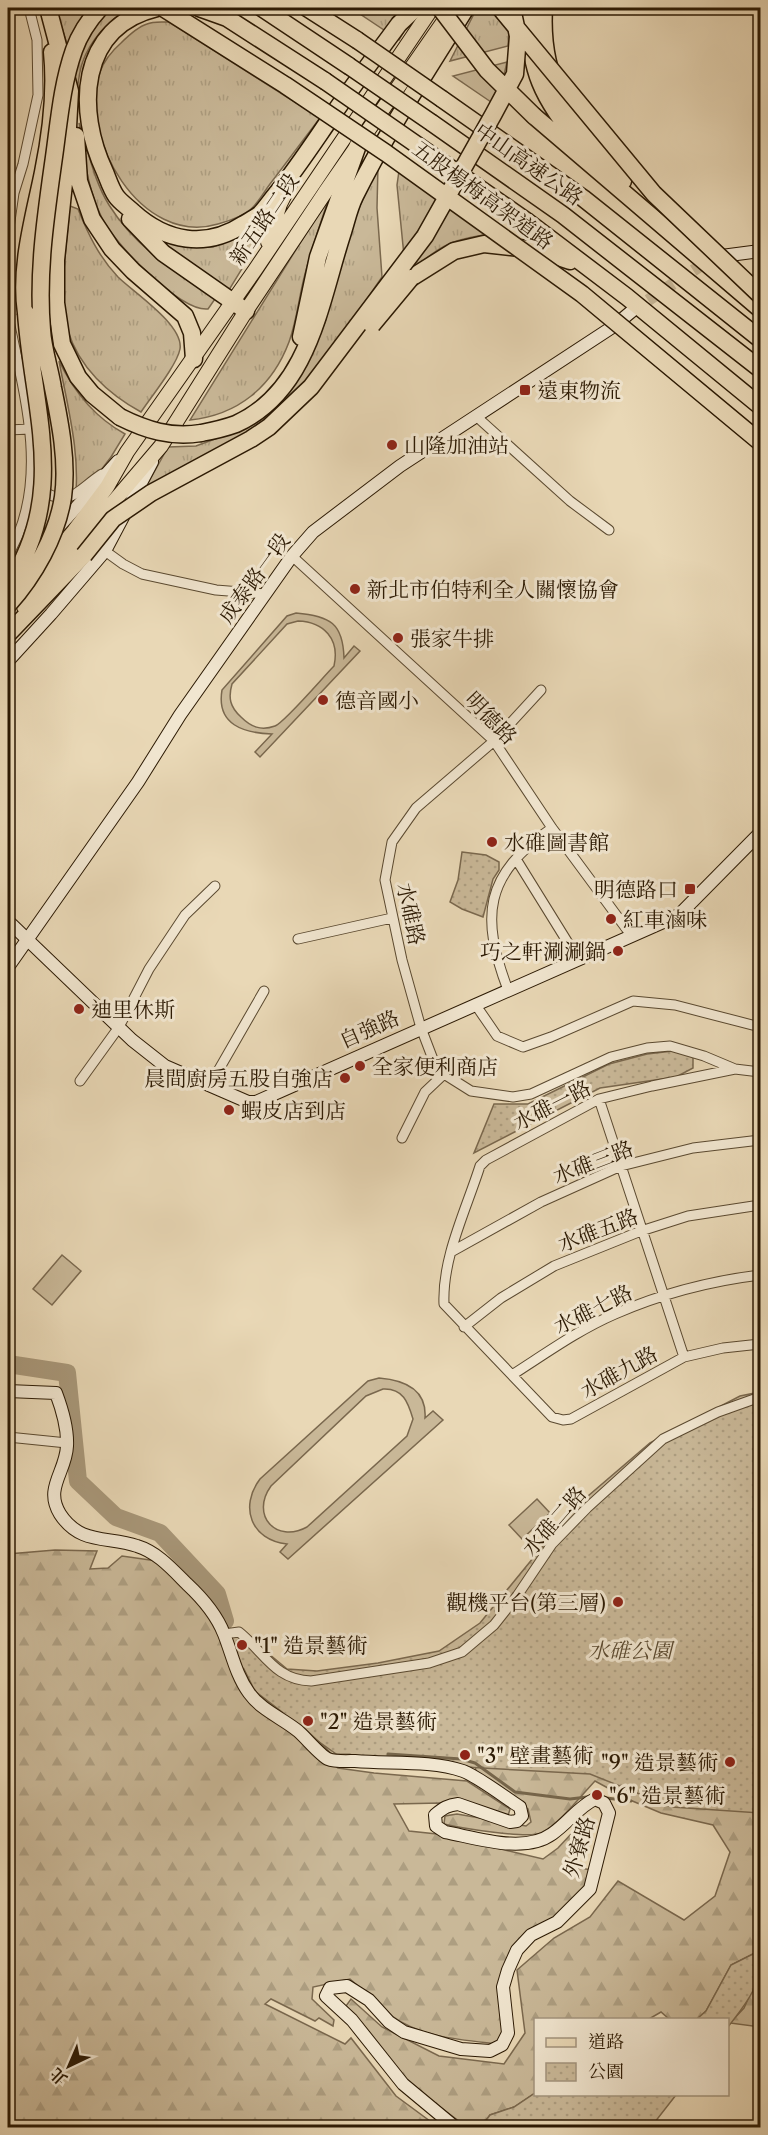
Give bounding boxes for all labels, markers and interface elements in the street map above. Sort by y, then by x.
street label: 中山高速公路 [470,118,588,210]
street label: 五股楊梅高架道路 [408,136,558,254]
street label: 新五路二段 [224,168,304,270]
place label: 遠東物流 [537,378,621,403]
marker: 遠東物流 [518,383,532,397]
place label: 山隆加油站 [404,433,509,458]
marker: 山隆加油站 [385,438,399,452]
street label: 成泰路一段 [213,528,295,628]
place label: 新北市伯特利全人關懷協會 [367,577,619,602]
marker: 新北市伯特利全人關懷協會 [348,582,362,596]
place label: 張家牛排 [410,626,494,651]
marker: 張家牛排 [391,631,405,645]
street label: 明德路 [460,687,522,749]
place label: 德音國小 [335,688,419,713]
marker: 德音國小 [316,693,330,707]
place label: 水碓圖書館 [504,830,609,855]
marker: 水碓圖書館 [485,835,499,849]
place label: 明德路口 [594,877,678,902]
street label: 水碓路 [392,881,430,947]
marker: 明德路口 [683,882,697,896]
place label: 紅車滷味 [623,907,707,932]
marker: 紅車滷味 [604,912,618,926]
place label: 巧之軒涮涮鍋 [480,939,606,964]
marker: 巧之軒涮涮鍋 [611,944,625,958]
place label: 迪里休斯 [91,997,175,1022]
marker: 迪里休斯 [72,1002,86,1016]
street label: 自強路 [335,1005,403,1053]
place label: 全家便利商店 [372,1054,498,1079]
marker: 全家便利商店 [353,1059,367,1073]
place label: 晨間廚房五股自強店 [144,1066,333,1091]
marker: 晨間廚房五股自強店 [338,1071,352,1085]
street label: 水碓一路 [509,1075,595,1135]
place label: 蝦皮店到店 [241,1098,346,1123]
marker: 蝦皮店到店 [222,1103,236,1117]
street label: 水碓三路 [549,1135,637,1189]
street label: 水碓五路 [554,1203,642,1257]
street label: 水碓七路 [550,1279,636,1339]
street label: 水碓九路 [576,1341,662,1403]
street label: 水碓二路 [517,1481,591,1561]
place label: 觀機平台(第三層) [446,1590,606,1615]
marker: 觀機平台(第三層) [611,1595,625,1609]
place label: "1" 造景藝術 [254,1633,367,1658]
marker: "1" 造景藝術 [235,1638,249,1652]
park label: 水碓公園 [588,1638,675,1663]
place label: "2" 造景藝術 [320,1709,437,1734]
marker: "2" 造景藝術 [301,1714,315,1728]
place label: "3" 壁畫藝術 [477,1743,593,1768]
marker: "3" 壁畫藝術 [458,1748,472,1762]
place label: "9" 造景藝術 [601,1750,718,1775]
marker: "9" 造景藝術 [723,1755,737,1769]
place label: "6" 造景藝術 [609,1783,725,1808]
marker: "6" 造景藝術 [590,1788,604,1802]
street label: 外寮路 [558,1813,600,1881]
legend [534,2018,729,2096]
text: 道路 [588,2031,624,2053]
north arrow [39,2036,99,2096]
text: 公園 [588,2061,624,2083]
text: 北 [46,2064,71,2090]

